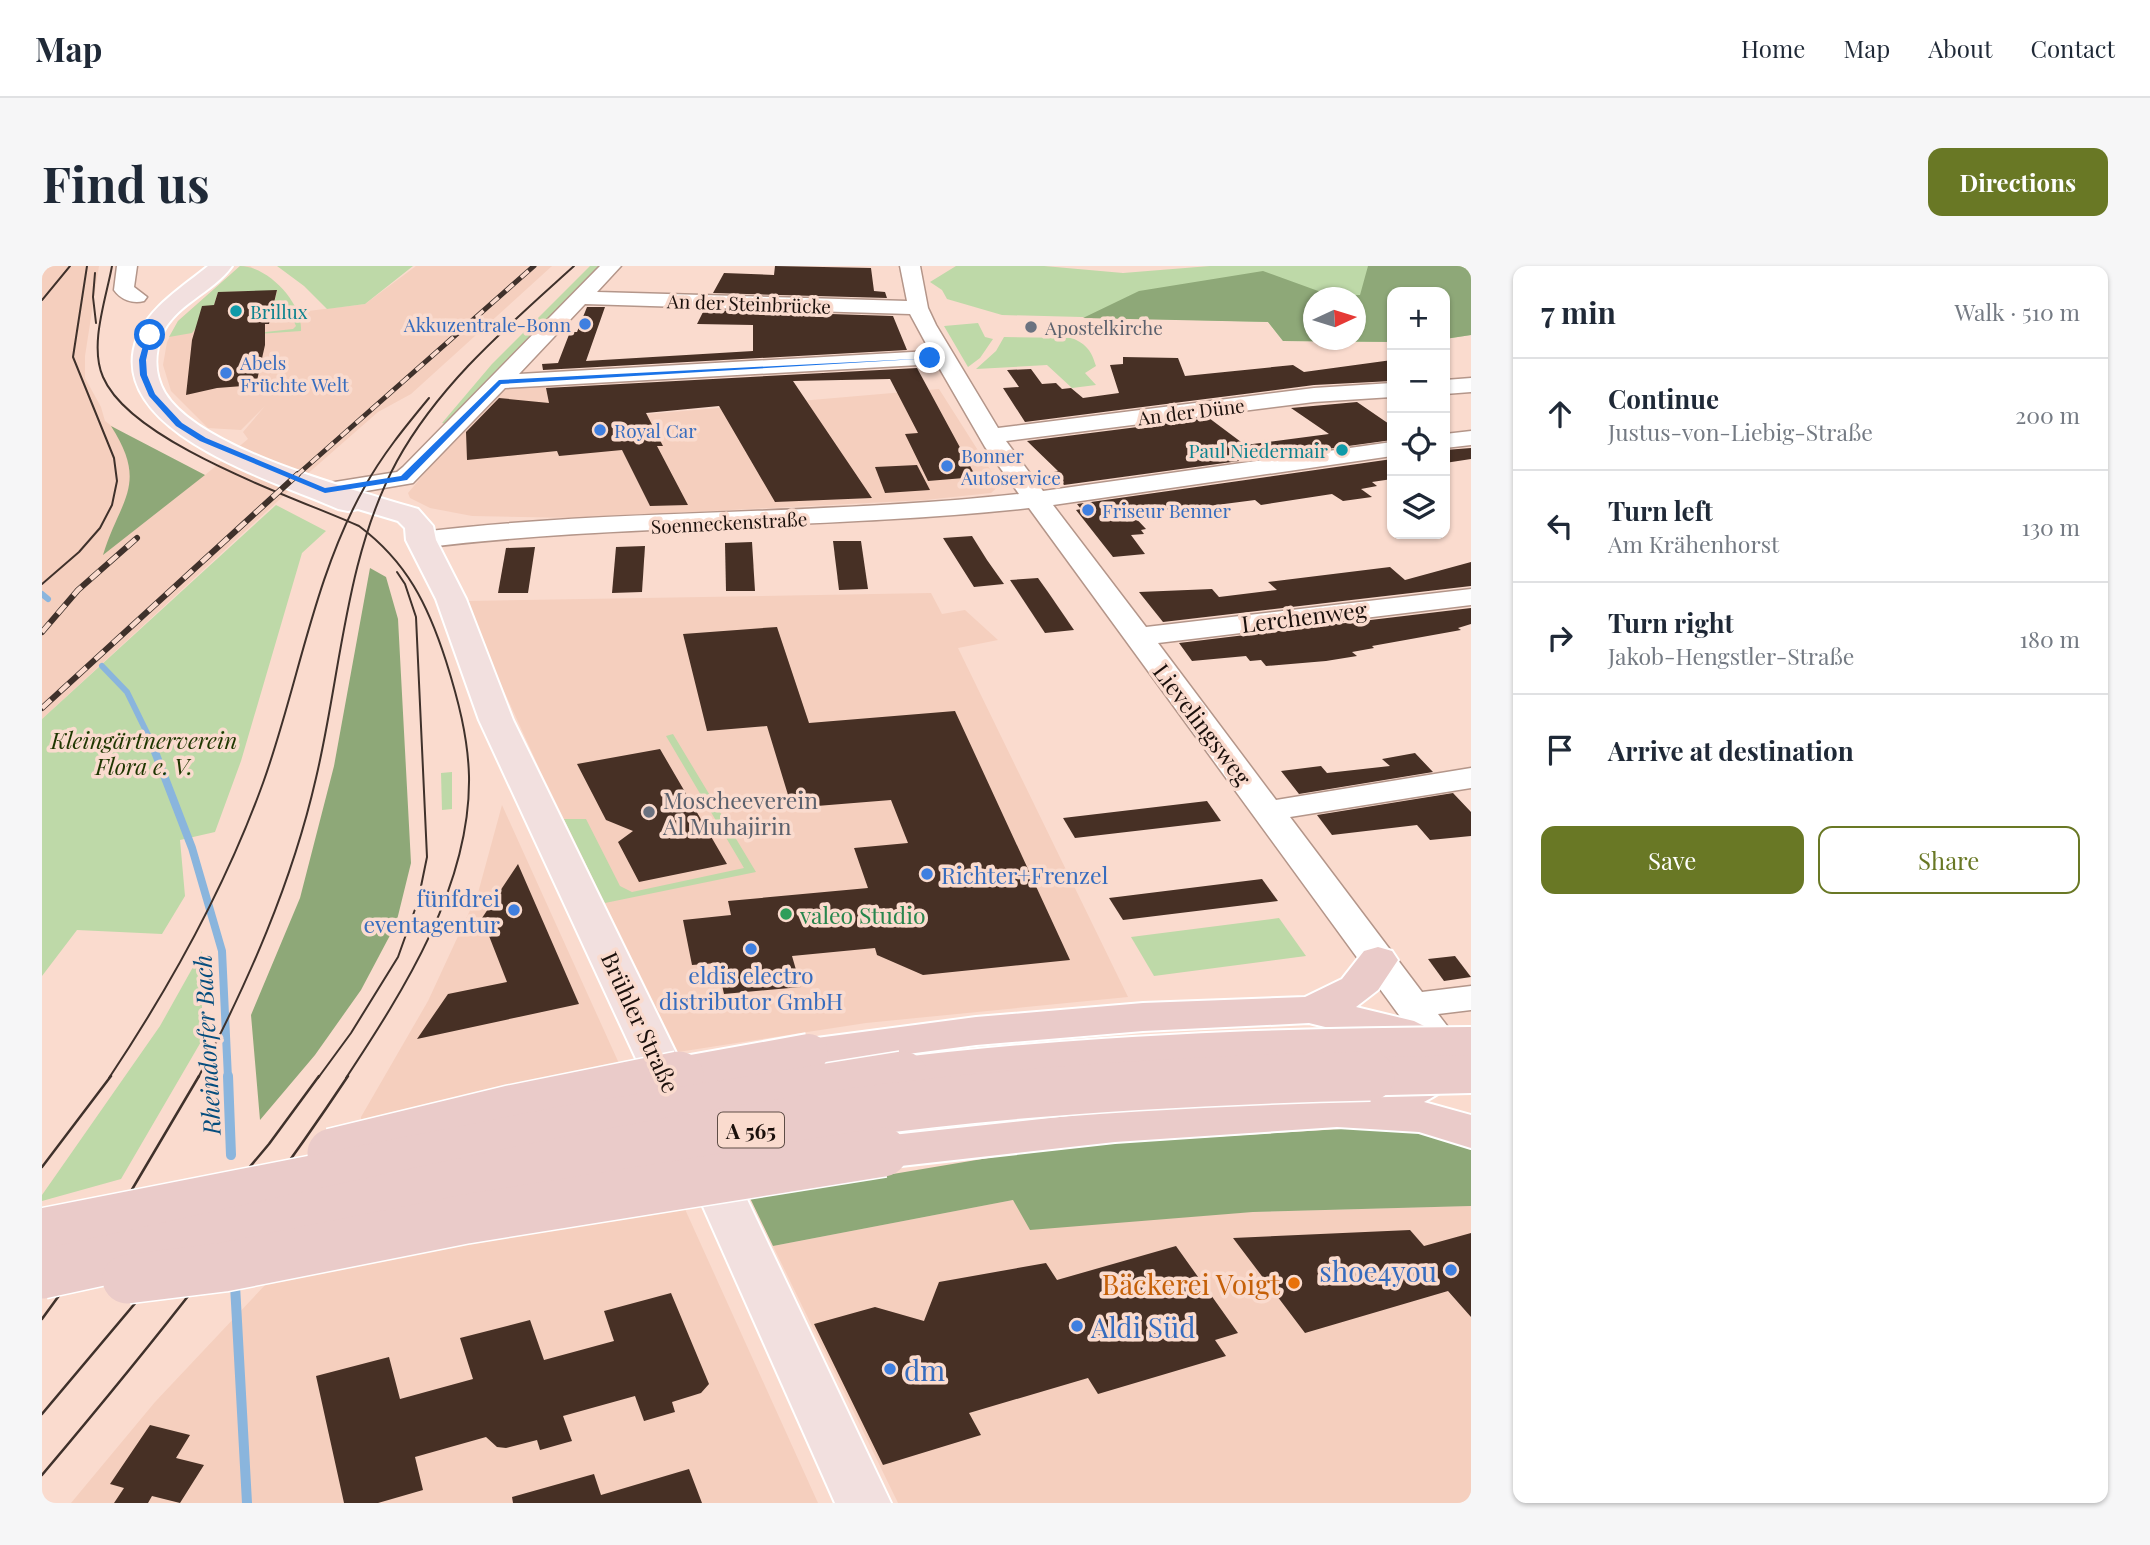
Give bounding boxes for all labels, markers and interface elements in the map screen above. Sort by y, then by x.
text: Map [35,26,102,70]
text: Home [1741,32,1805,64]
text: Map [1843,32,1890,64]
text: About [1928,32,1992,64]
text: Contact [2030,32,2115,64]
button: Directions [1928,148,2108,216]
text: Find us [42,150,210,215]
street label: An der Steinbrücke [666,287,831,319]
north arrow [1303,287,1366,350]
map controls [1387,287,1450,539]
button: + [1387,287,1450,350]
text: 7 min [1541,292,1616,332]
text: Walk · 510 m [1954,296,2080,327]
place label: Brillux [250,298,308,324]
marker: Brillux [228,303,244,319]
place label: Akkuzentrale-Bonn [403,311,572,337]
place label: Apostelkirche [1044,314,1163,340]
marker: Akkuzentrale-Bonn [577,316,593,332]
route start [134,319,165,350]
marker: Apostelkirche [1023,319,1039,335]
route end [914,342,945,373]
place label: Abels Früchte Welt [239,349,349,397]
button: − [1387,350,1450,413]
marker: Abels Früchte Welt [218,365,234,381]
text: Continue [1608,381,1719,416]
street label: An der Düne [1135,392,1246,431]
icon: ahead [1541,395,1579,433]
text: 200 m [2015,399,2080,430]
button: locate [1387,413,1450,476]
text: Justus-von-Liebig-Straße [1608,416,1873,447]
place label: Royal Car [614,417,697,443]
marker: Royal Car [592,422,608,438]
place label: Paul Niedermair [1189,437,1329,463]
place label: Bonner Autoservice [960,442,1061,490]
marker: Paul Niedermair [1334,442,1350,458]
marker: Bonner Autoservice [939,458,955,474]
button: layers [1387,476,1450,539]
text: Turn left [1608,493,1713,528]
place label: Friseur Benner [1102,497,1232,523]
marker: Friseur Benner [1080,502,1096,518]
street label: Soenneckenstraße [650,505,808,539]
icon: left [1541,507,1579,545]
text: 130 m [2022,511,2080,542]
text: Am Krähenhorst [1608,528,1779,559]
street label: Lerchenweg [1240,593,1368,639]
text: Turn right [1608,605,1734,640]
icon: right [1541,619,1579,657]
text: 180 m [2020,623,2080,654]
text: Jakob-Hengstler-Straße [1608,640,1854,671]
street label: Lievelingsweg [1147,657,1259,791]
park label: Kleingärtnerverein Flora e. V. [50,724,237,781]
icon: arrive [1541,731,1579,769]
text: Arrive at destination [1608,733,1854,768]
place label: Moscheeverein Al Muhajirin [662,784,818,841]
marker: Moscheeverein Al Muhajirin [641,804,657,820]
button: Save [1541,826,1804,894]
button: Share [1818,826,2080,894]
place label: Richter+Frenzel [941,859,1109,890]
marker: Richter+Frenzel [919,866,935,882]
place label: fünfdrei eventagentur [363,882,500,939]
place label: valeo Studio [799,899,926,930]
marker: fünfdrei eventagentur [506,902,522,918]
marker: valeo Studio [778,906,794,922]
marker: eldis electro distributor GmbH [743,941,759,957]
street label: Brühler Straße [595,947,687,1097]
water label: Rheindorfer Bach [185,954,227,1137]
place label: eldis electro distributor GmbH [659,959,843,1016]
road number: A 565 [718,1112,784,1148]
place label: shoe4you [1319,1252,1437,1289]
marker: shoe4you [1443,1262,1459,1278]
place label: Bäckerei Voigt [1102,1265,1281,1302]
marker: Bäckerei Voigt [1286,1275,1302,1291]
place label: Aldi Süd [1090,1308,1195,1345]
marker: Aldi Süd [1069,1318,1085,1334]
place label: dm [904,1351,945,1388]
marker: dm [882,1361,898,1377]

